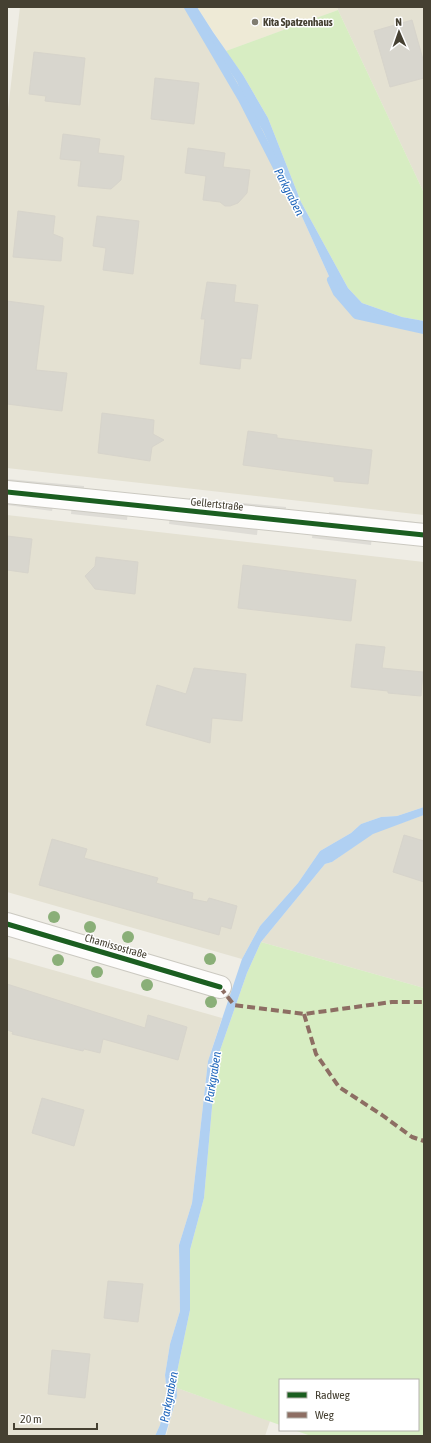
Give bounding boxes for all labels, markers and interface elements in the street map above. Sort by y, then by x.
north arrow [379,12,419,52]
place label: Kita Spatzenhaus [263,16,333,28]
text: N [395,16,402,28]
marker: Kita Spatzenhaus [250,17,260,27]
water label: Parkgraben [271,166,307,218]
street label: Gellertstraße [190,495,244,513]
street label: Chamissostraße [84,931,148,961]
water label: Parkgraben [202,1050,224,1103]
water label: Parkgraben [157,1370,181,1424]
legend [279,1379,419,1431]
text: Radweg [315,1388,351,1402]
scale bar [14,1405,97,1431]
text: Weg [315,1408,335,1422]
text: 20 m [20,1412,42,1426]

